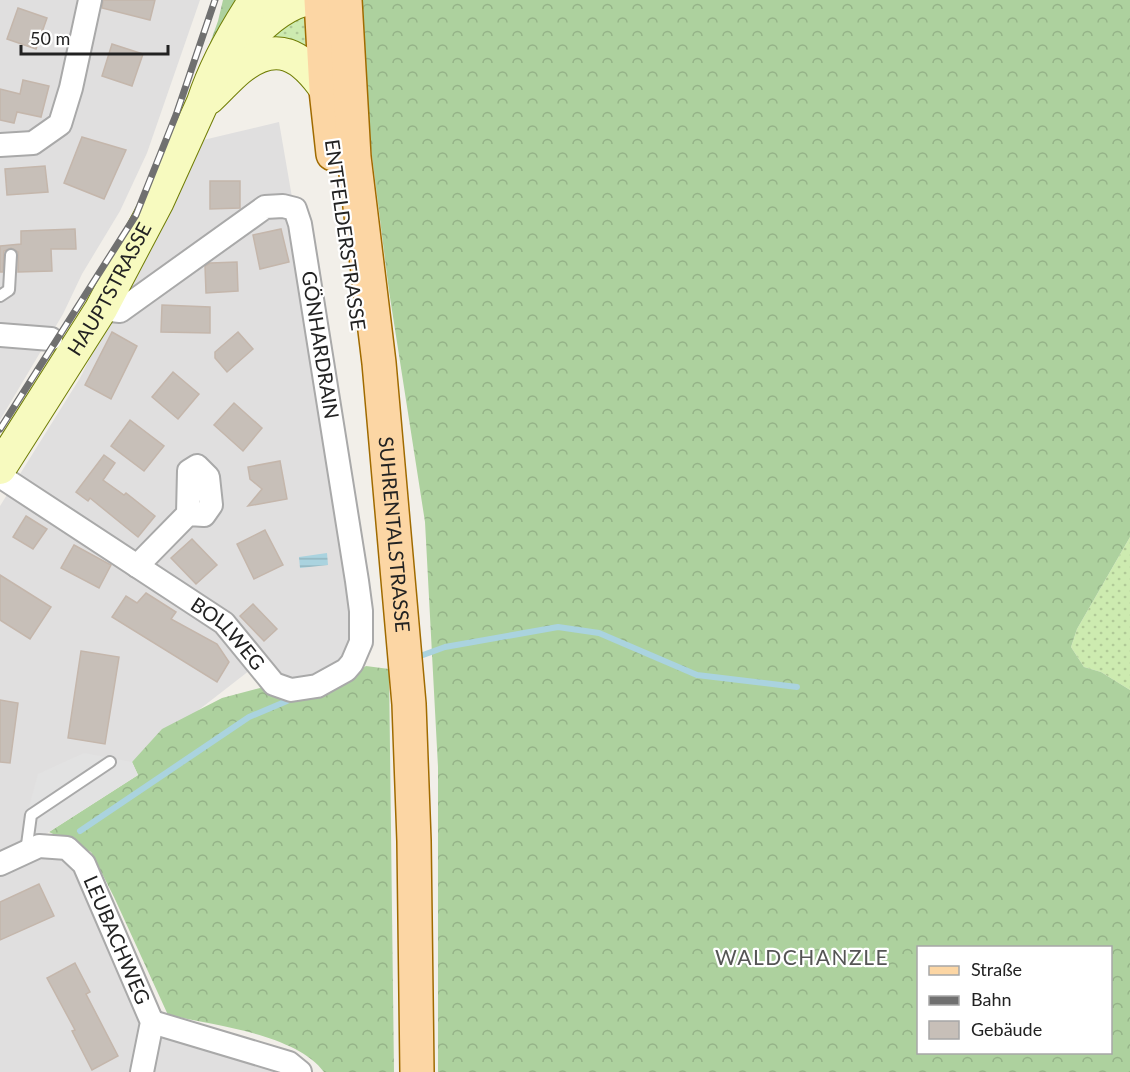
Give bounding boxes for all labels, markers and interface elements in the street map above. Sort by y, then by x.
scale bar [21,18,168,56]
text: 50 m [30,27,70,49]
street label: ENTFELDERSTRASSE [321,138,371,332]
street label: HAUPTSTRASSE [62,218,156,360]
street label: GÖNHARDRAIN [297,269,345,420]
street label: SUHRENTALSTRASSE [375,436,416,633]
street label: BOLLWEG [187,592,270,674]
street label: LEUBACHWEG [79,872,156,1007]
district label: WALDCHANZLE [715,944,889,969]
legend [917,946,1112,1054]
text: Straße [971,958,1022,980]
text: Bahn [971,988,1012,1010]
text: Gebäude [971,1018,1042,1040]

